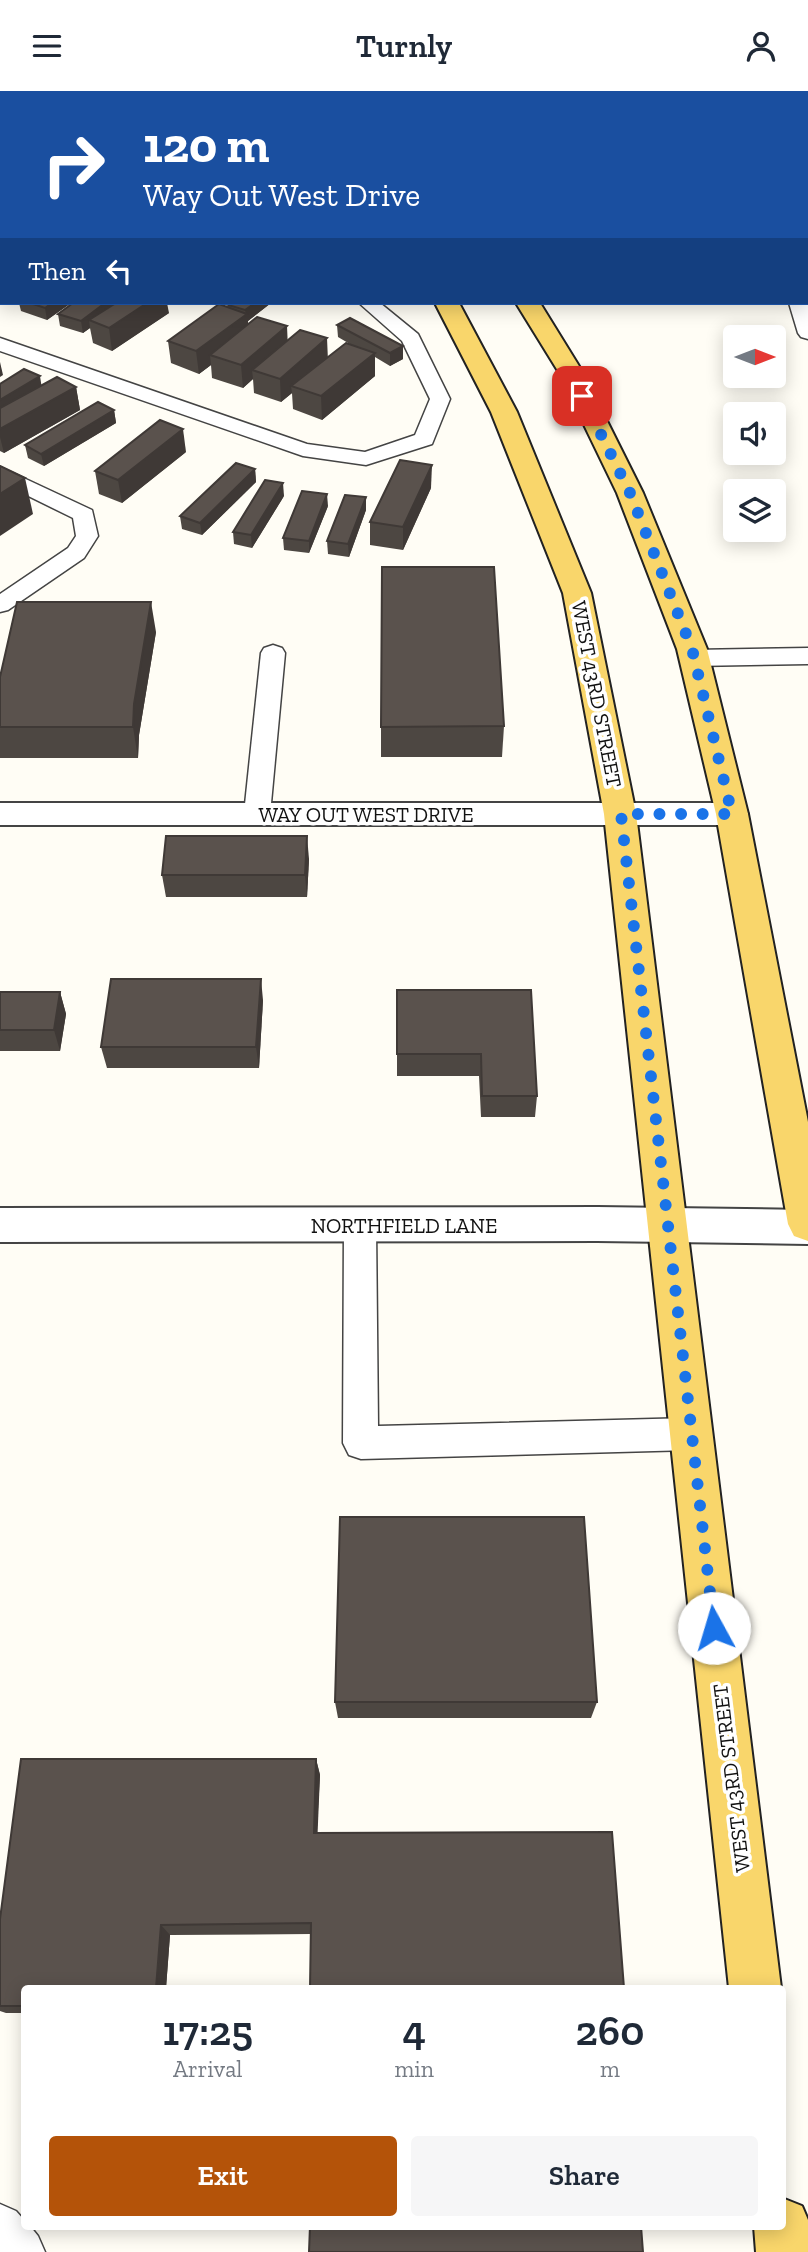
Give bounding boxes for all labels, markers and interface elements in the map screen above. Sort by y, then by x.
icon: menu [28,27,66,65]
text: Turnly [356,27,452,65]
icon: person [742,27,780,65]
text: 120 m [143,116,269,175]
icon: right [28,119,119,210]
text: Way Out West Drive [143,176,420,214]
icon: left [100,252,138,290]
text: Then [28,255,86,287]
north arrow [723,325,786,389]
map controls [723,325,786,542]
pin [552,366,612,426]
icon: arrive [563,377,601,415]
button: sound [723,402,786,465]
button: layers [723,479,786,542]
street label: WEST 43RD STREET [567,599,627,789]
street label: WAY OUT WEST DRIVE [258,802,474,827]
street label: NORTHFIELD LANE [311,1213,497,1238]
position arrow [677,1591,751,1665]
street label: WEST 43RD STREET [707,1682,755,1874]
text: 17:25 [163,2005,253,2056]
text: 4 [403,2005,426,2056]
text: 260 [576,2005,644,2056]
text: Arrival [173,2055,242,2083]
text: min [395,2055,434,2083]
text: m [600,2055,620,2083]
button: Exit [49,2136,397,2216]
button: Share [411,2136,758,2216]

